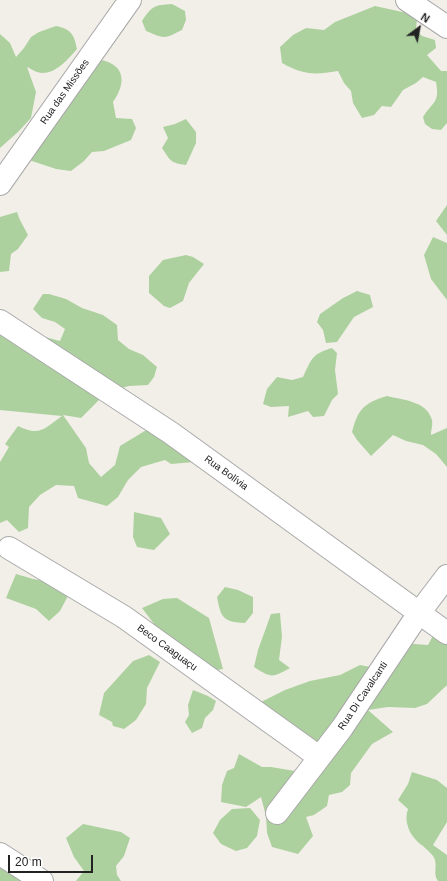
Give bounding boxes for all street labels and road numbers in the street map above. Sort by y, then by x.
street label: Rua das Missões [38,57,92,127]
street label: Rua Bolívia [202,453,250,493]
street label: Beco Caaguaçu [135,622,199,674]
street label: Rua Di Cavalcanti [336,659,390,733]

